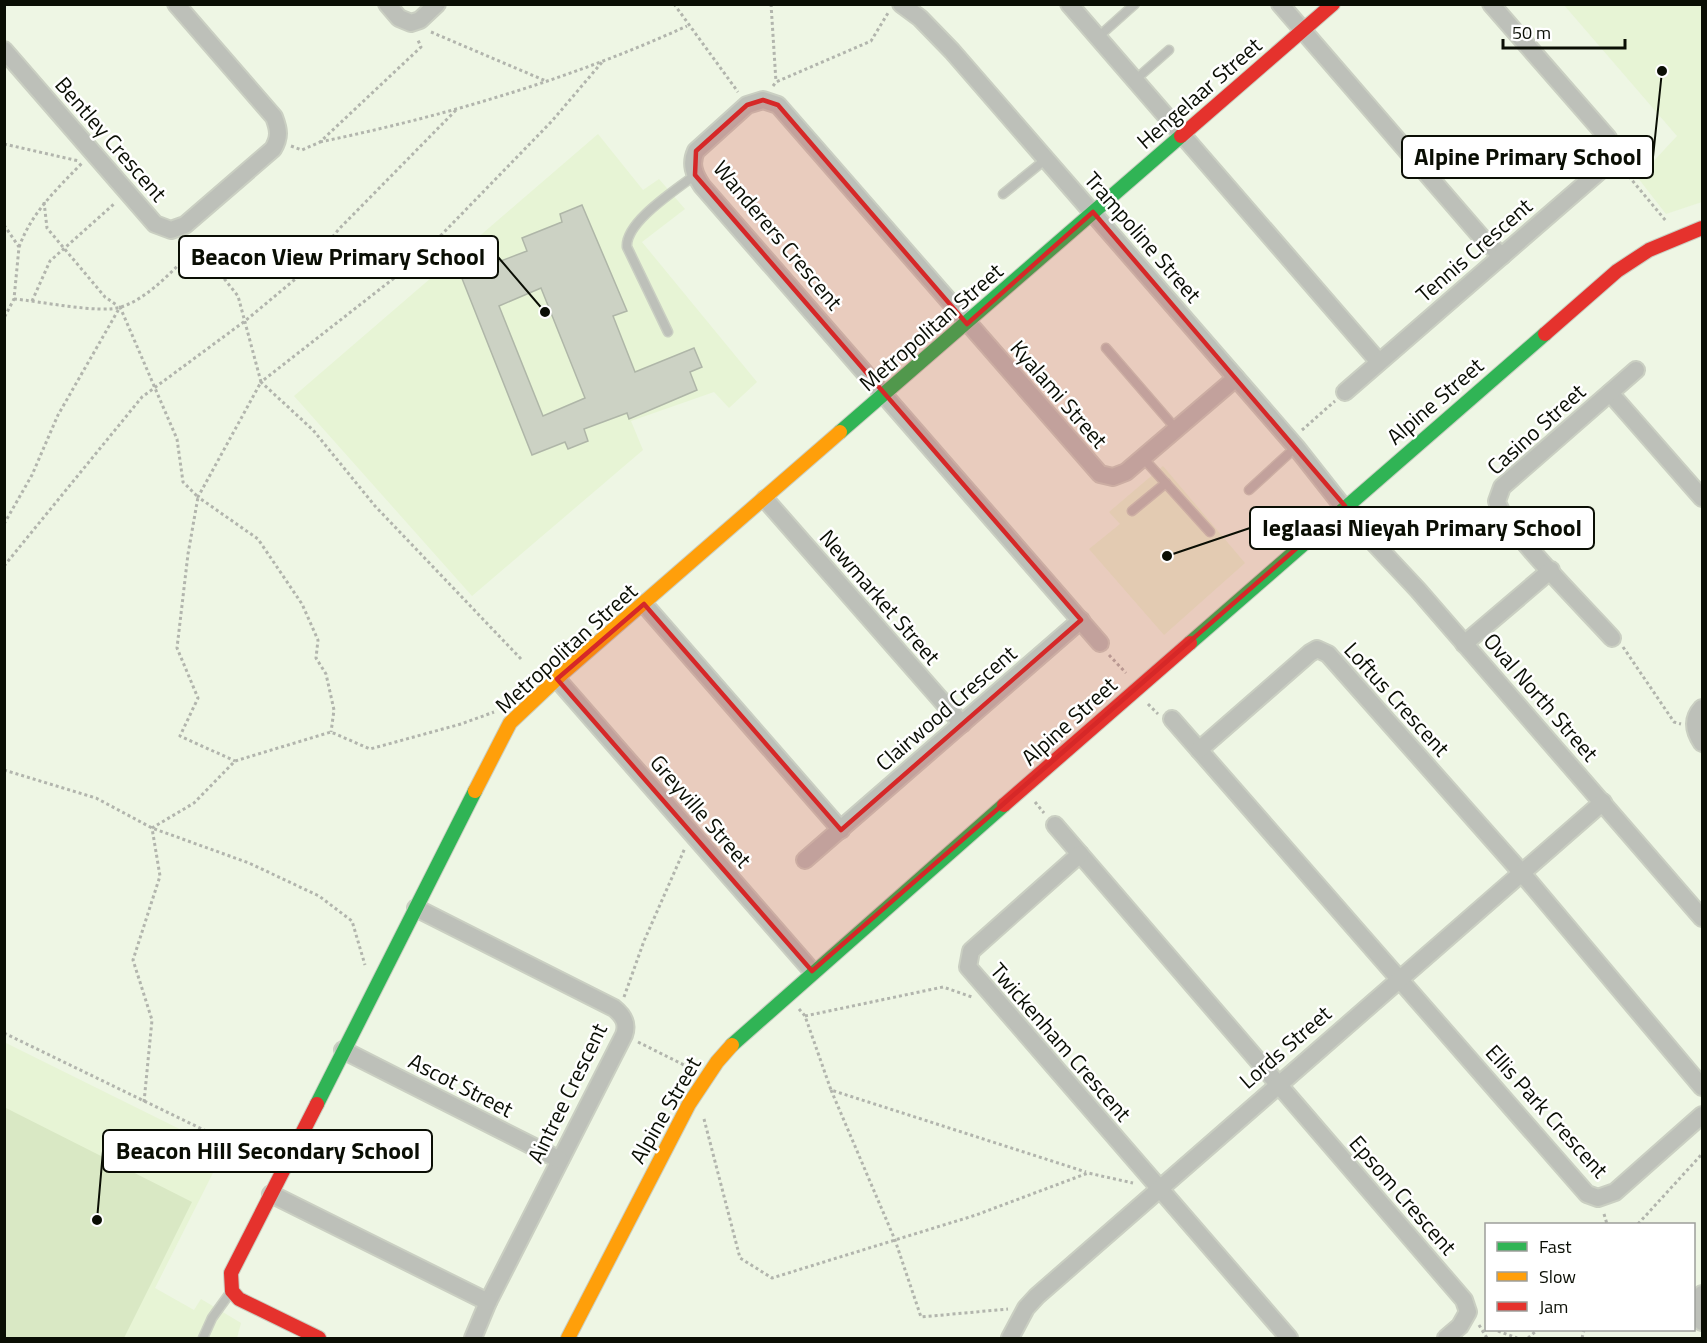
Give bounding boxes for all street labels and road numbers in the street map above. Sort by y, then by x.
street label: Hengelaar Street [1129,29,1269,157]
street label: Bentley Crescent [47,69,175,209]
street label: Wanderers Crescent [705,153,851,318]
street label: Trampoline Street [1076,164,1210,310]
street label: Tennis Crescent [1408,189,1540,310]
street label: Metropolitan Street [851,254,1011,399]
street label: Kyalami Street [1002,332,1116,456]
street label: Alpine Street [1379,349,1491,453]
street label: Casino Street [1479,375,1593,483]
street label: Newmarket Street [811,522,949,673]
street label: Metropolitan Street [487,575,645,721]
street label: Oval North Street [1475,625,1607,769]
street label: Loftus Crescent [1336,634,1458,764]
street label: Clairwood Crescent [868,637,1024,779]
street label: Alpine Street [1013,668,1125,773]
street label: Greyville Street [642,747,760,875]
street label: Twickenham Crescent [982,955,1140,1129]
street label: Lords Street [1231,997,1339,1097]
street label: Aintree Crescent [518,1017,616,1169]
street label: Ellis Park Crescent [1478,1037,1617,1186]
street label: Ascot Street [403,1044,520,1126]
street label: Alpine Street [621,1050,710,1170]
street label: Epsom Crescent [1341,1127,1465,1263]

